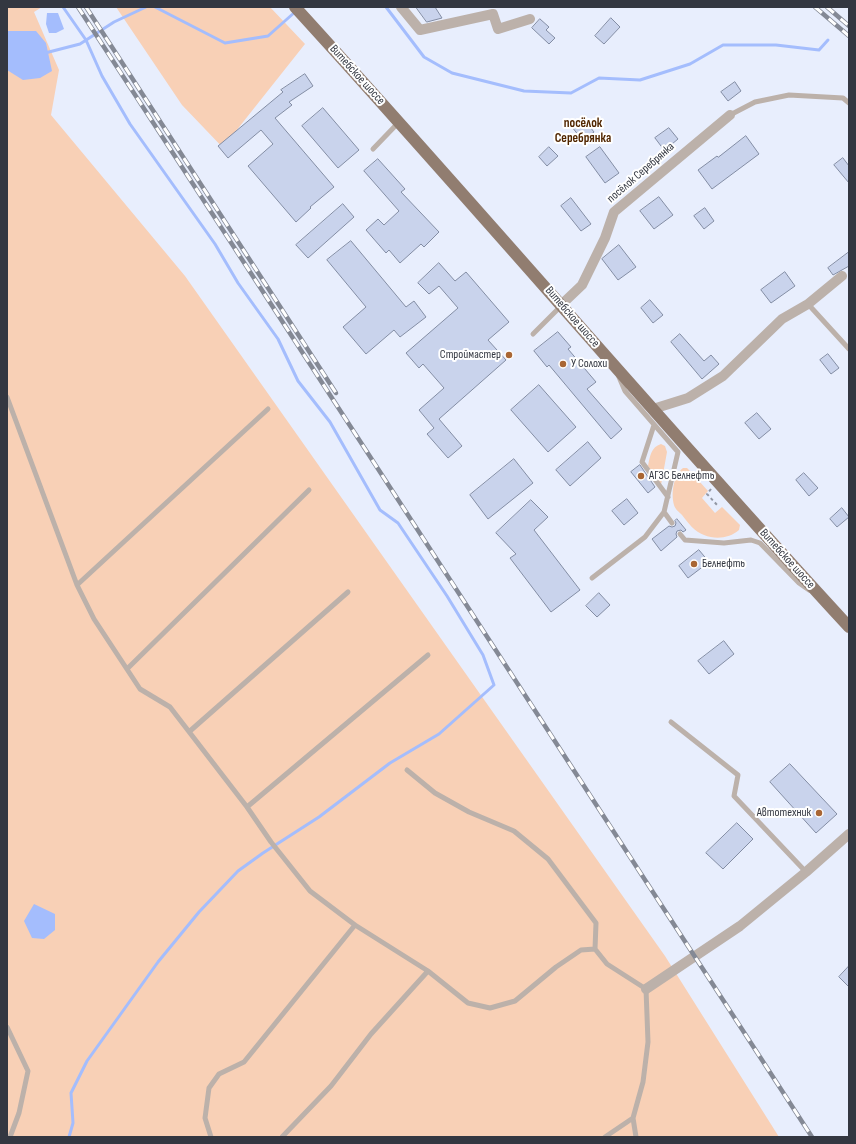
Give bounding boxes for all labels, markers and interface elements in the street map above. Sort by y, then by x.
street label: Витебское шоссе [326,42,388,108]
district label: посёлок Серебрянка [555,116,611,147]
street label: посёлок Серебрянка [604,140,678,206]
street label: Витебское шоссе [542,284,602,350]
place label: Строймастер [440,348,501,362]
marker: Строймастер [504,350,514,360]
place label: У Солохи [571,357,607,371]
marker: У Солохи [558,359,568,369]
place label: АГЗС Белнефть [649,469,715,483]
marker: АГЗС Белнефть [636,471,646,481]
street label: Витебское шоссе [756,526,818,592]
place label: Белнефть [702,557,745,571]
marker: Белнефть [689,559,699,569]
place label: Автотехник [757,806,811,820]
marker: Автотехник [814,808,824,818]

